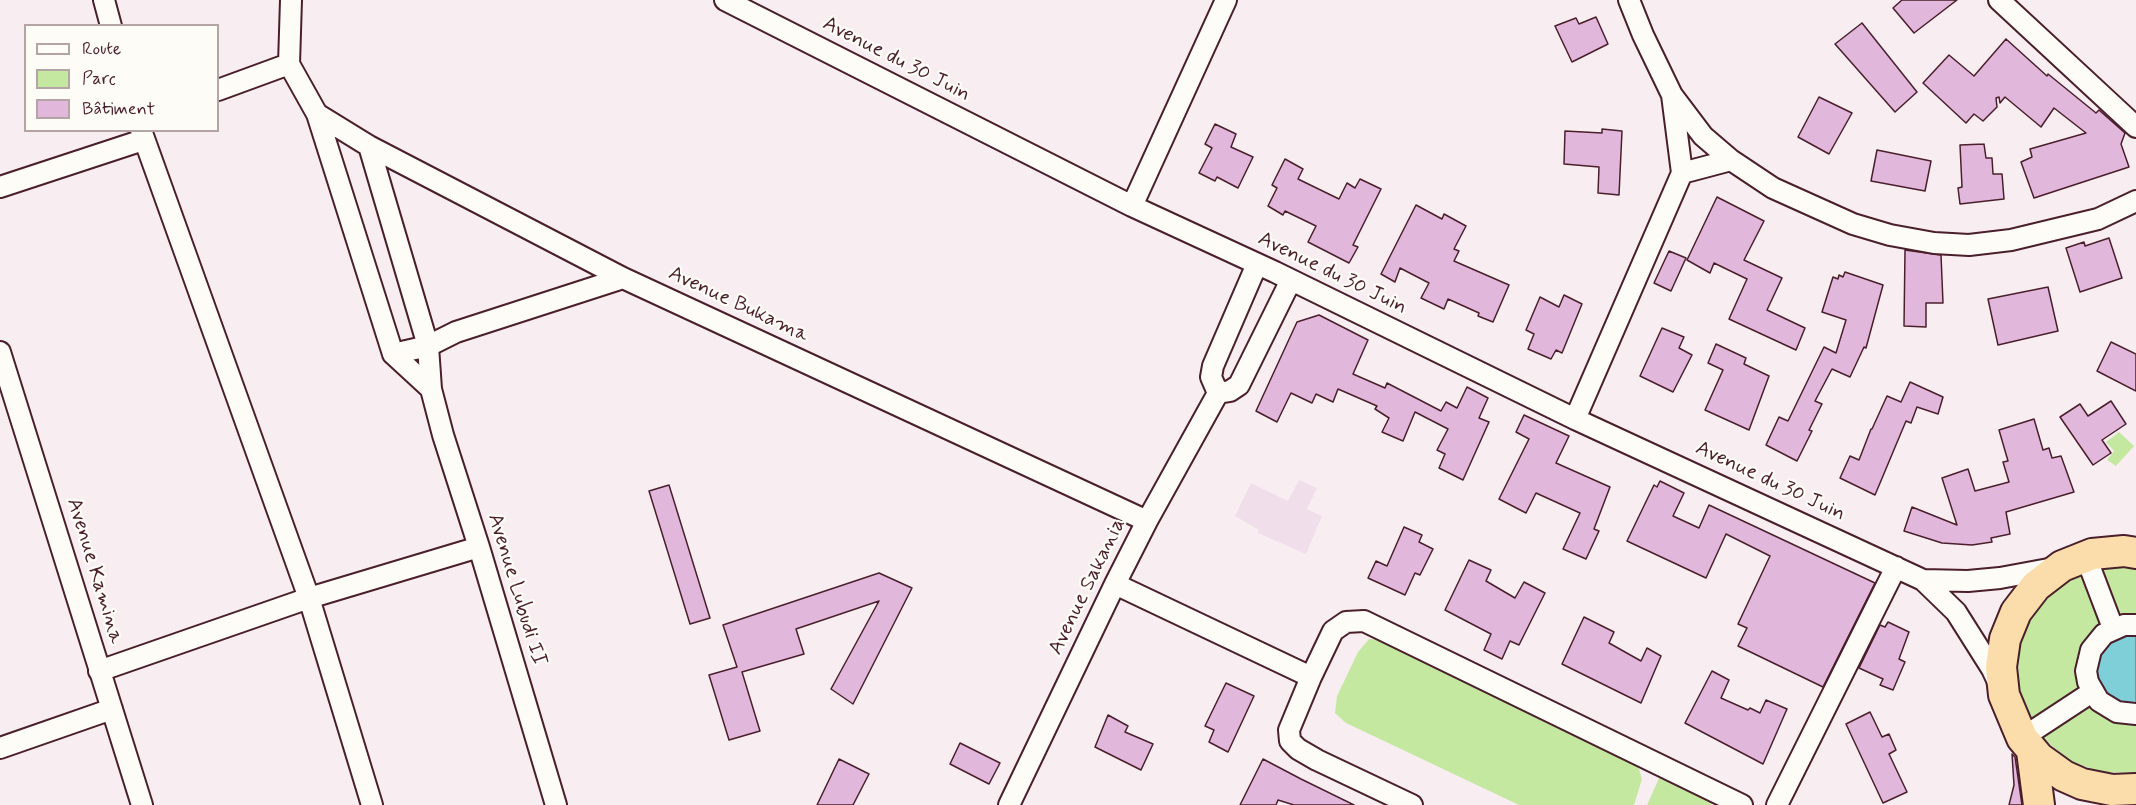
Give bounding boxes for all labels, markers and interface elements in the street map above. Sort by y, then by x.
street label: Avenue du 30 Juin [818,12,974,108]
legend [24,24,219,132]
text: Route [82,37,121,61]
text: Parc [82,67,116,91]
text: Bâtiment [82,97,155,121]
street label: Avenue du 30 Juin [1253,227,1411,321]
street label: Avenue Bukama [664,262,812,348]
street label: Avenue du 30 Juin [1691,436,1849,528]
street label: Avenue Kamina [60,495,128,647]
street label: Avenue Lubudi II [481,511,551,669]
street label: Avenue Sakania [1044,515,1132,659]

